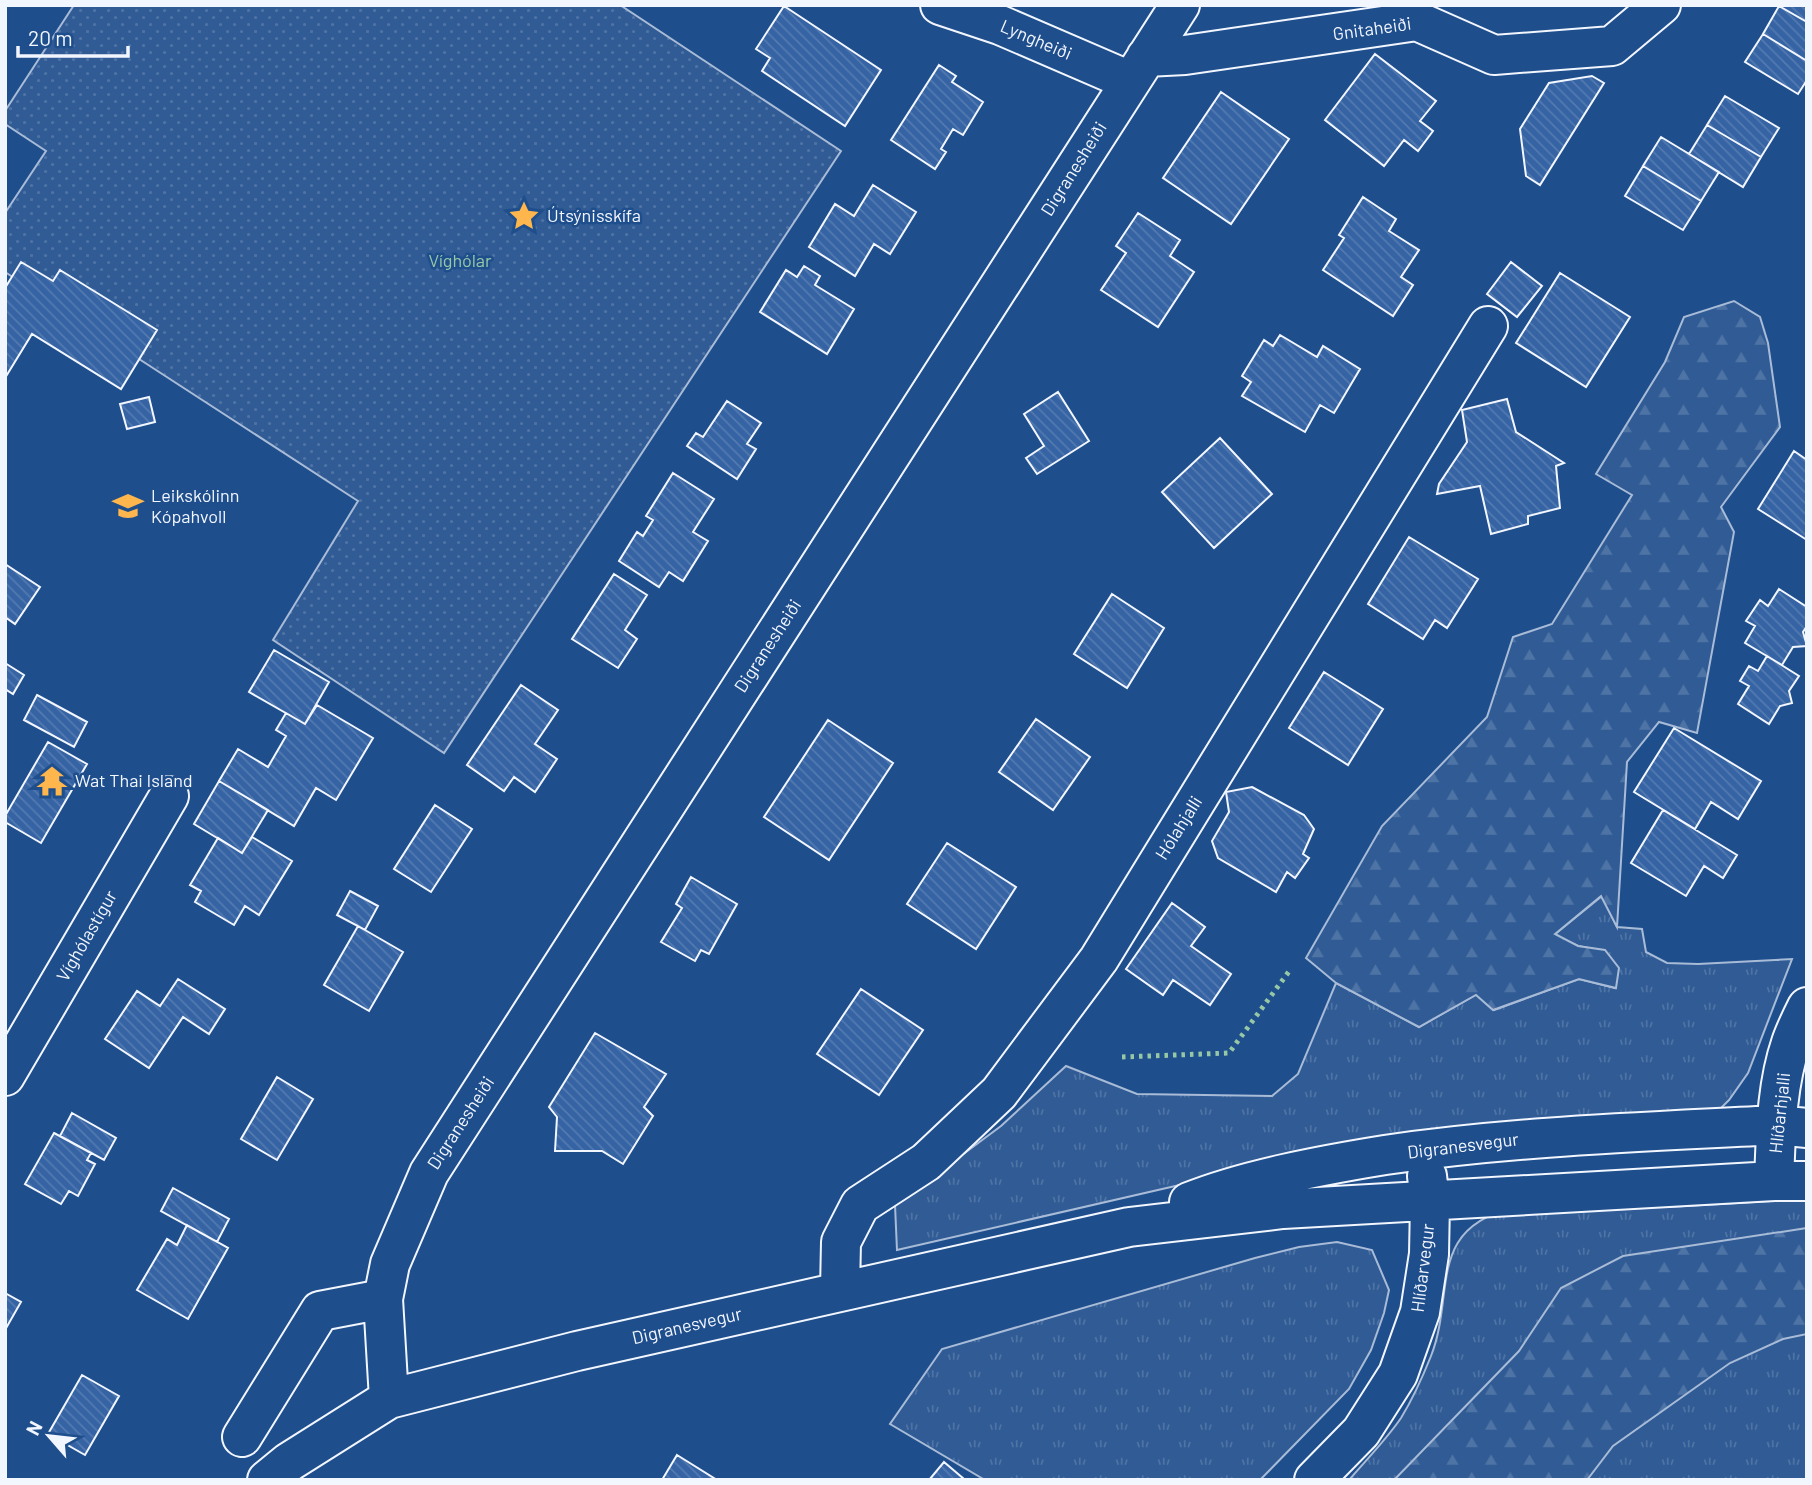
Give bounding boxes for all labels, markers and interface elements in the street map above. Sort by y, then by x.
street label: Gnitaheiði [1331,12,1412,44]
scale bar [18,14,128,58]
street label: Lyngheiði [997,14,1075,64]
text: 20 m [28,25,73,50]
street label: Digranesheiði [1036,117,1111,220]
place icon: Útsýnisskífa [507,199,541,233]
place label: Útsýnisskífa [547,204,641,226]
park label: Víghólar [428,249,492,271]
place label: Leikskólinn Kópahvoll [151,484,239,527]
school or university icon: Leikskólinn Kópahvoll [111,489,145,523]
street label: Digranesheiði [729,595,805,696]
temple icon: Wat Thai Island [35,764,69,798]
place label: Wat Thai Island [75,769,193,791]
street label: Hólahjalli [1150,792,1206,863]
street label: Víghólastígur [51,886,121,985]
street label: Hlíðarhjalli [1764,1071,1794,1154]
street label: Digranesheiði [422,1072,498,1173]
street label: Digranesvegur [1406,1127,1520,1163]
street label: Hlíðarvegur [1406,1222,1438,1313]
street label: Digranesvegur [630,1302,744,1348]
north arrow [14,1401,84,1471]
text: N [20,1417,47,1439]

